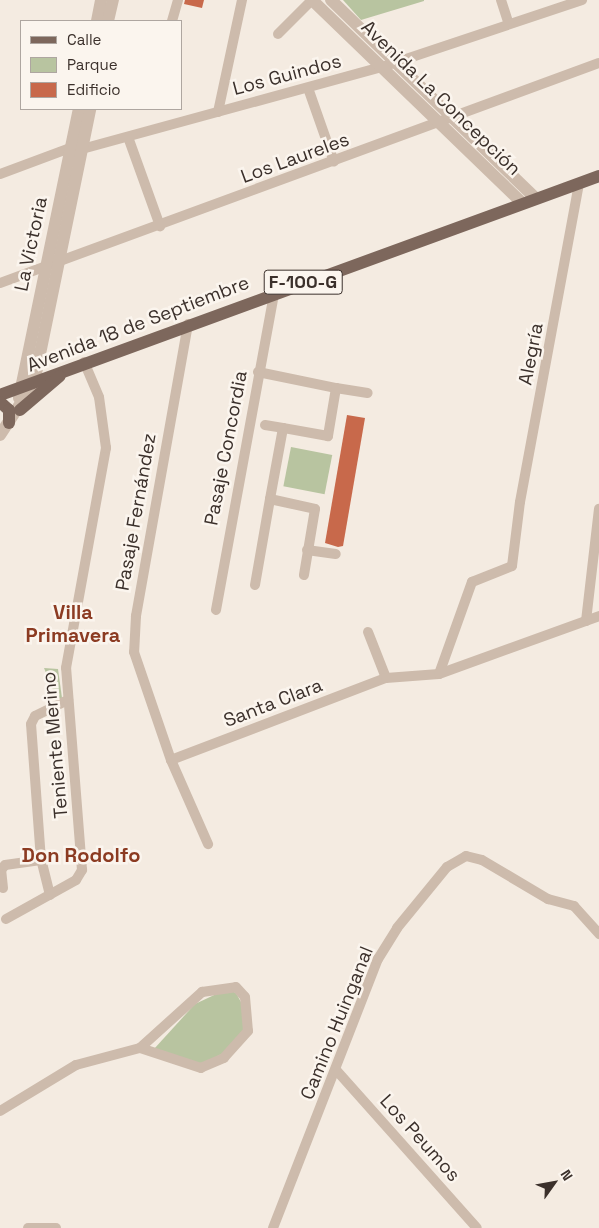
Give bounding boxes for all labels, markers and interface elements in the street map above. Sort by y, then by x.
street label: Avenida La Concepción [356,16,526,180]
legend [20,20,182,110]
text: Calle [67,30,102,49]
street label: Los Guindos [230,50,344,100]
text: Parque [67,55,118,74]
text: Edificio [67,80,121,99]
street label: Los Laureles [238,128,352,188]
street label: La Victoria [10,194,52,294]
road number: F-100-G [263,266,343,298]
street label: Avenida 18 de Septiembre [24,271,252,377]
street label: Alegría [514,321,548,387]
street label: Pasaje Concordia [200,369,252,527]
street label: Pasaje Fernández [111,431,161,593]
district label: Villa Primavera [26,601,120,648]
street label: Teniente Merino [37,671,73,819]
street label: Santa Clara [220,674,326,732]
district label: Don Rodolfo [22,843,140,867]
street label: Camino Huinganal [296,943,378,1103]
street label: Los Peumos [375,1090,465,1186]
north arrow [529,1158,579,1208]
text: N [557,1166,577,1184]

